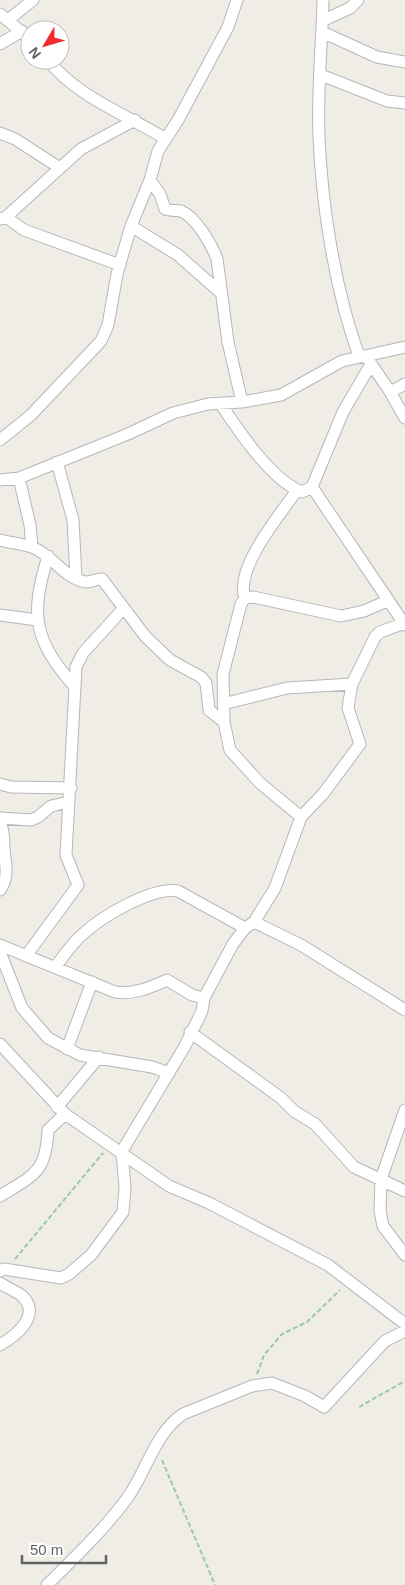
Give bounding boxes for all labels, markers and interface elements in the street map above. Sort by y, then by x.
north arrow [20,20,70,70]
text: N [25,44,44,62]
scale bar [22,1532,106,1564]
text: 50 m [30,1541,63,1558]

